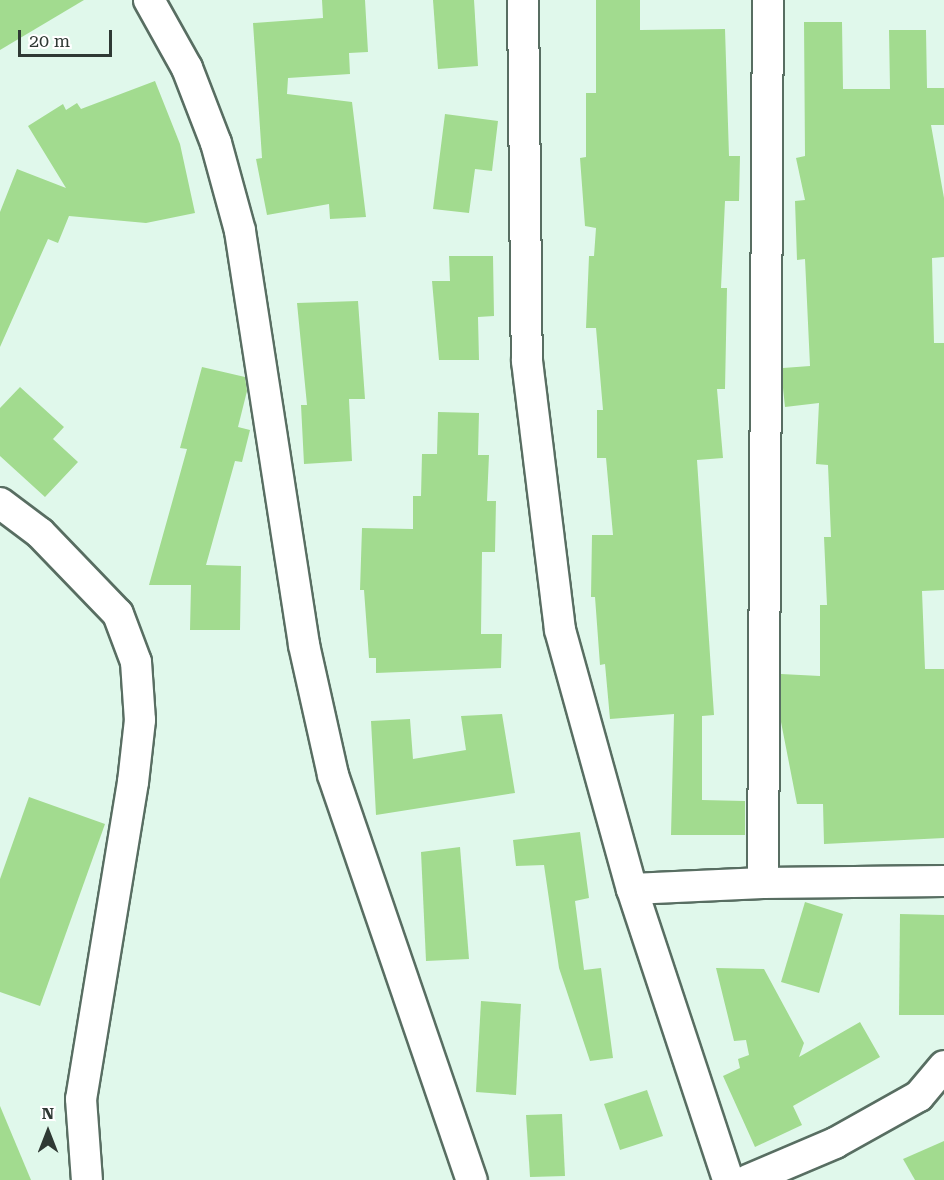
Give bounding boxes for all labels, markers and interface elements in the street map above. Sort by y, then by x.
scale bar [21,18,116,56]
text: 20 m [29,30,70,51]
north arrow [18,1102,78,1162]
text: N [42,1104,54,1123]

